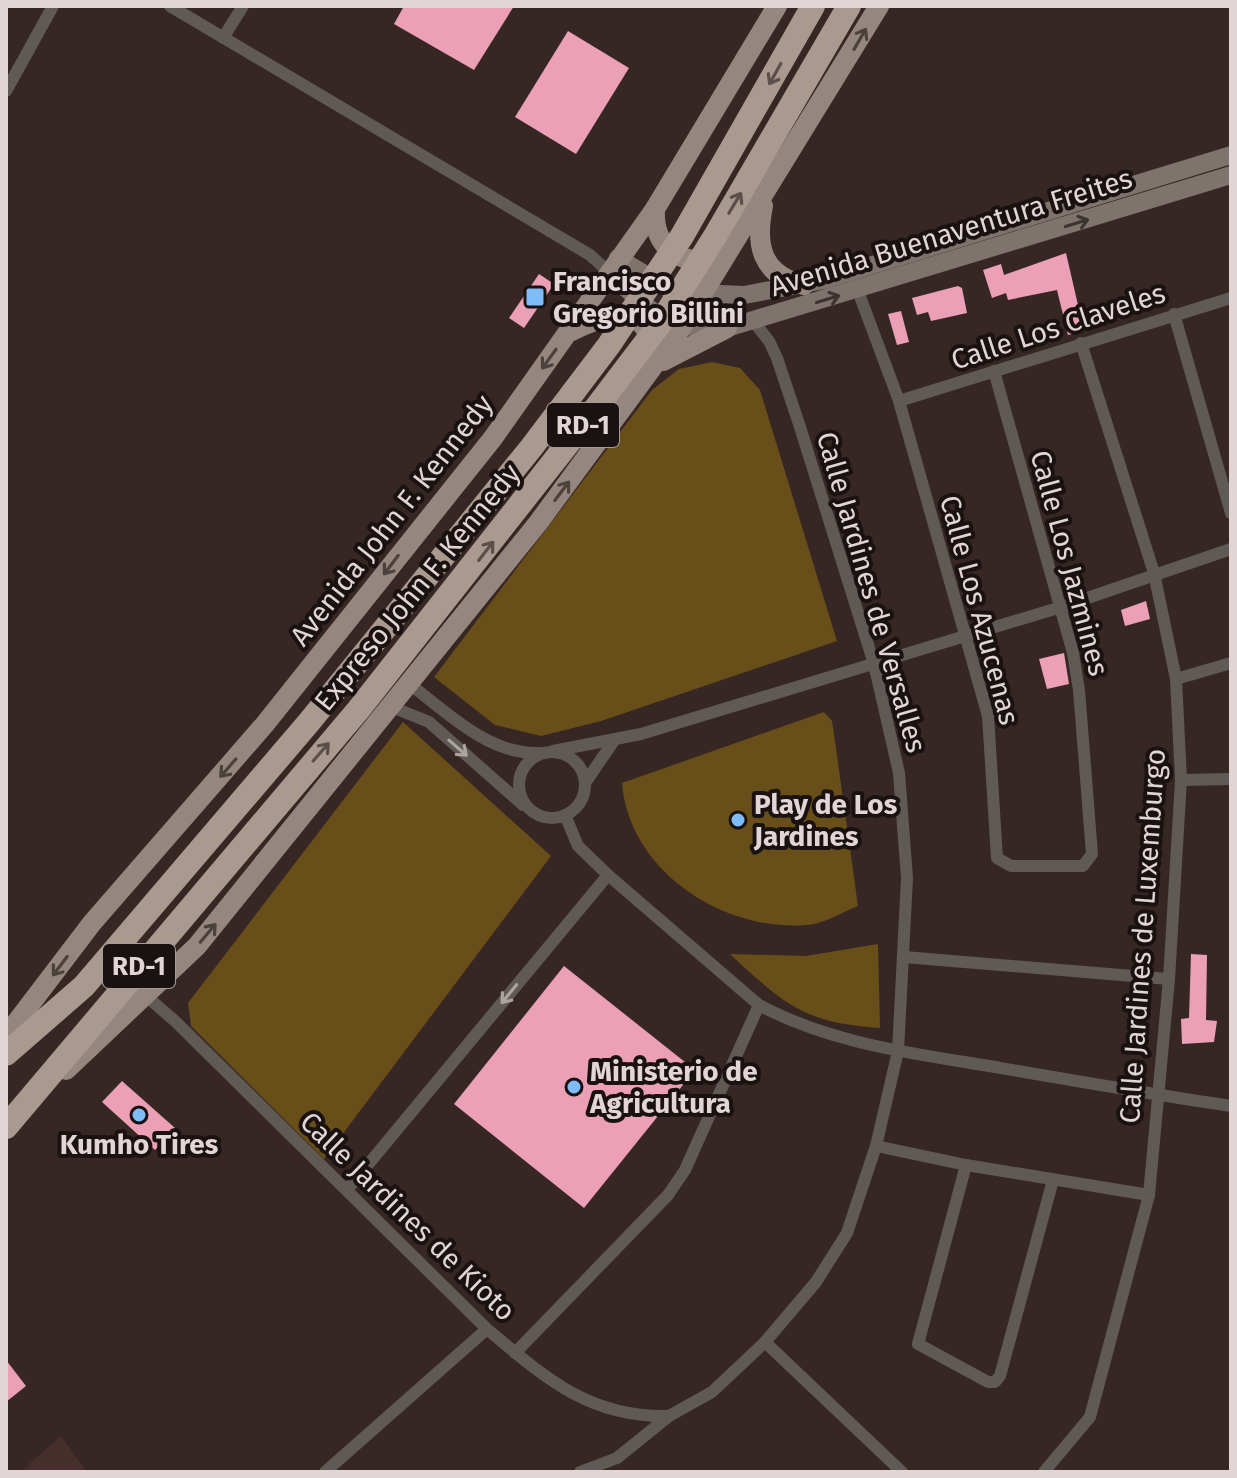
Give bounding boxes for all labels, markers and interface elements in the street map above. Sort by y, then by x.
one-way arrow [852,28,868,51]
one-way arrow [767,62,783,85]
street label: Avenida Buenaventura Freites [766,162,1136,303]
one-way arrow [727,192,743,215]
one-way arrow [1063,215,1089,230]
place label: Francisco Gregorio Billini [553,265,744,330]
street label: Calle Los Claveles [947,276,1169,377]
marker: Francisco Gregorio Billini [524,286,546,308]
one-way arrow [815,291,841,306]
one-way arrow [541,348,558,370]
street label: Avenida John F. Kennedy [283,388,500,652]
road number: RD-1 [547,403,619,447]
street label: Calle Jardines de Versalles [810,428,933,756]
street label: Calle Los Jazmines [1024,447,1115,679]
street label: Expreso John F. Kennedy [308,457,527,717]
one-way arrow [553,480,570,502]
street label: Calle Los Azucenas [933,492,1026,728]
one-way arrow [477,541,494,562]
one-way arrow [382,554,399,576]
one-way arrow [447,738,467,756]
one-way arrow [312,743,330,763]
street label: Calle Jardines de Luxemburgo [1113,748,1172,1124]
one-way arrow [219,757,237,778]
place label: Play de Los Jardines [753,788,897,853]
marker: Play de Los Jardines [729,811,747,829]
one-way arrow [199,923,217,943]
road number: RD-1 [103,944,175,988]
one-way arrow [51,955,68,976]
one-way arrow [500,983,518,1003]
place label: Ministerio de Agricultura [589,1055,758,1120]
marker: Ministerio de Agricultura [565,1078,583,1096]
street label: Calle Jardines de Kioto [293,1105,522,1328]
marker: Kumho Tires [130,1106,148,1124]
place label: Kumho Tires [60,1128,218,1161]

